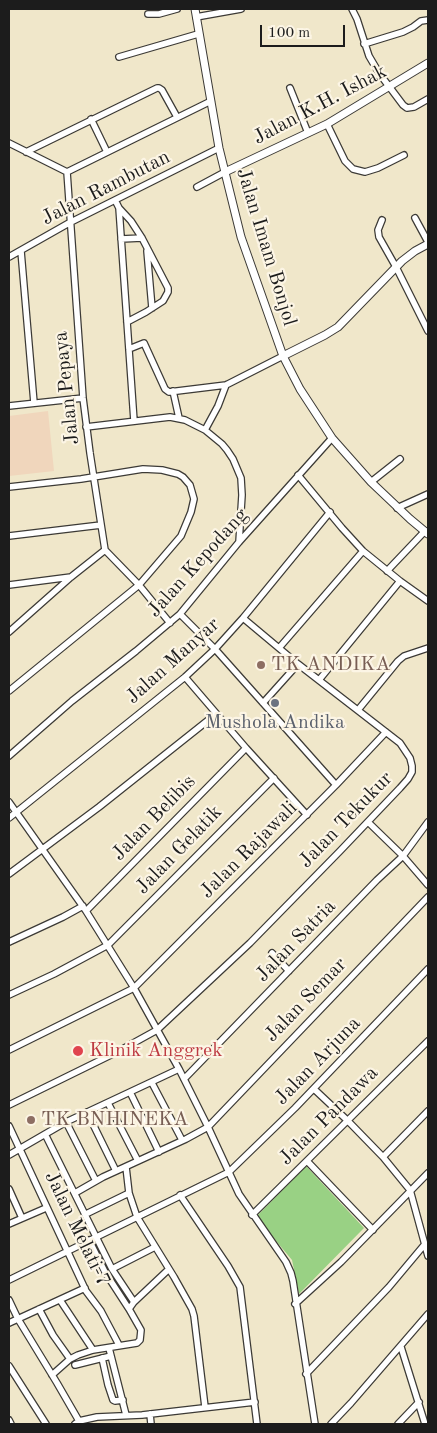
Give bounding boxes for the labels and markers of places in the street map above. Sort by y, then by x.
place label: TK ANDIKA [271,653,391,677]
marker: TK ANDIKA [255,659,267,671]
marker: Mushola Andika [269,697,281,709]
place label: Mushola Andika [205,711,345,735]
place label: Klinik Anggrek [89,1039,223,1063]
marker: Klinik Anggrek [71,1044,85,1058]
place label: TK BNHINEKA [41,1108,188,1132]
marker: TK BNHINEKA [25,1114,37,1126]

